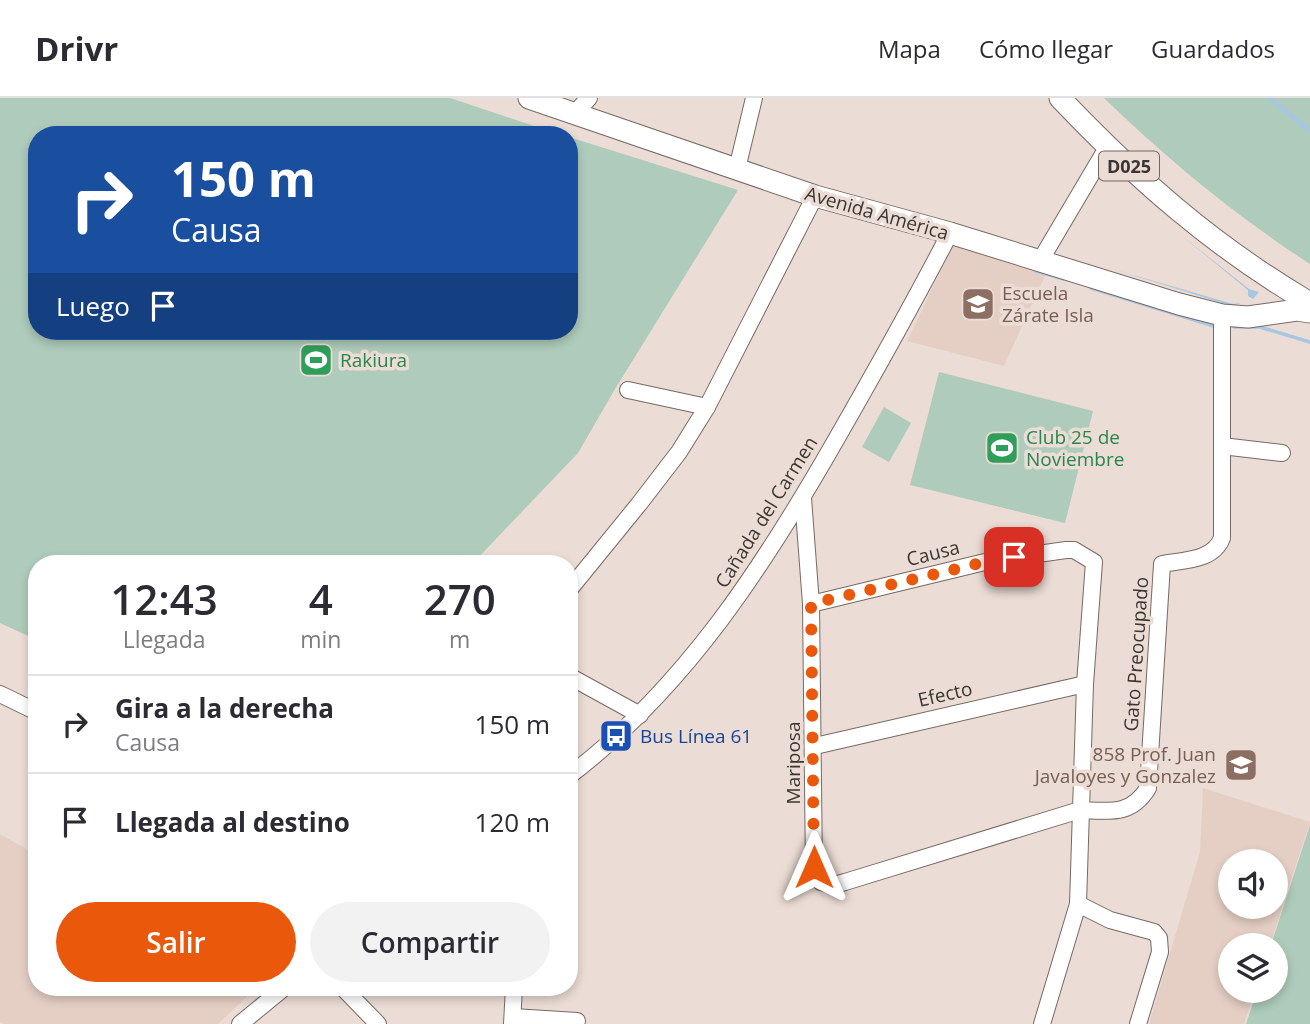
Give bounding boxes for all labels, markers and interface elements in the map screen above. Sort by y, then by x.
text: Drivr [35,26,118,71]
text: Mapa [878,32,941,65]
text: Cómo llegar [979,32,1113,65]
text: Guardados [1151,32,1275,65]
text: 150 m [171,145,316,211]
road number: D025 [1099,152,1159,180]
icon: right [56,154,147,245]
street label: Avenida América [802,180,952,246]
text: Causa [171,208,262,251]
place label: Escuela Zárate Isla [1002,280,1094,328]
school or university icon: Escuela Zárate Isla [959,285,997,323]
icon: arrive [144,287,182,325]
text: Luego [56,288,130,324]
sports icon: Rakiura [297,341,335,379]
place label: Rakiura [340,347,407,373]
place label: Club 25 de Noviembre [1026,424,1124,472]
sports icon: Club 25 de Noviembre [983,429,1021,467]
street label: Cañada del Carmen [709,431,823,593]
pin [984,527,1044,587]
street label: Causa [904,534,962,572]
icon: arrive [995,538,1033,576]
text: 12:43 [110,570,218,627]
text: 4 [309,570,333,627]
text: 270 [424,570,496,627]
street label: Gato Preocupado [1118,576,1154,732]
text: Llegada [123,623,206,655]
text: min [300,623,341,655]
text: m [449,623,470,655]
street label: Efecto [915,675,975,713]
text: Gira a la derecha [115,690,334,726]
icon: right [56,705,94,743]
text: 150 m [475,706,550,742]
bus stop icon: Bus Línea 61 [597,717,635,755]
street label: Mariposa [780,722,806,804]
place label: Bus Línea 61 [640,723,752,749]
text: Causa [115,726,180,758]
place label: 858 Prof. Juan Javaloyes y Gonzalez [1033,741,1216,789]
school or university icon: 858 Prof. Juan Javaloyes y Gonzalez [1222,746,1260,784]
icon: arrive [56,803,94,841]
text: Llegada al destino [115,804,350,840]
text: 120 m [475,804,550,840]
position arrow [777,830,851,904]
map controls [1218,849,1288,1003]
button: sound [1218,849,1288,919]
button: Salir [56,902,296,982]
button: Compartir [310,902,550,982]
button: layers [1218,933,1288,1003]

